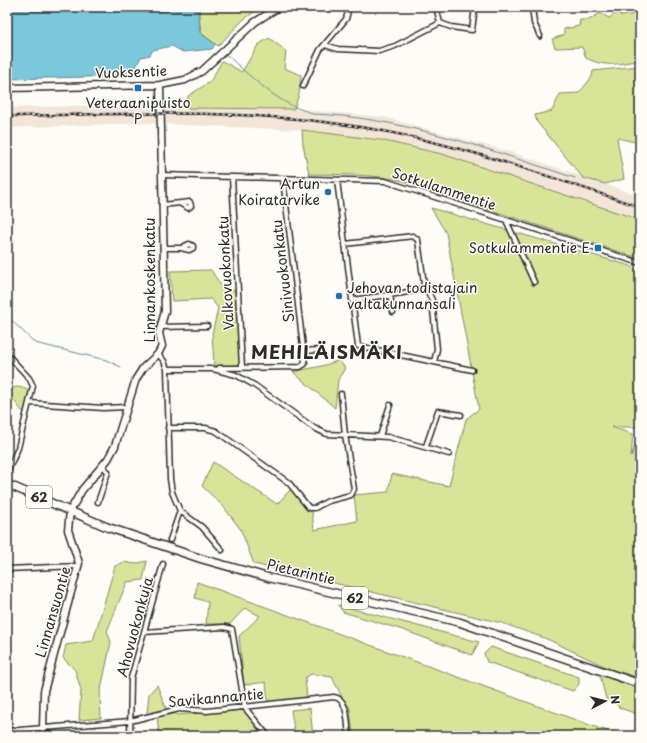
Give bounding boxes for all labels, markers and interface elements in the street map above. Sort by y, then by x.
street label: Vuoksentie [95,60,167,83]
marker: Veteraanipuisto P [133,83,143,93]
place label: Veteraanipuisto P [85,92,191,129]
street label: Sotkulammentie [389,162,499,215]
place label: Artun Koiratarvike [238,173,320,210]
marker: Artun Koiratarvike [323,187,333,197]
street label: Valkovuokonkatu [212,215,239,331]
street label: Linnankoskenkatu [139,218,160,342]
street label: Sinivuokonkatu [266,218,299,324]
place label: Sotkulammentie E [469,237,590,258]
marker: Sotkulammentie E [593,243,603,253]
place label: Jehovan todistajain valtakunnansali [347,277,477,314]
marker: Jehovan todistajain valtakunnansali [334,291,344,301]
district label: MEHILÄISMÄKI [251,338,403,365]
road number: 62 [26,486,52,508]
street label: Pietarintie [265,553,337,590]
street label: Linnansuontie [29,564,76,660]
street label: Ahovuokonkuja [111,574,158,679]
road number: 62 [342,587,368,609]
north arrow [585,681,625,721]
street label: Savikannantie [167,683,265,712]
text: N [606,694,624,705]

